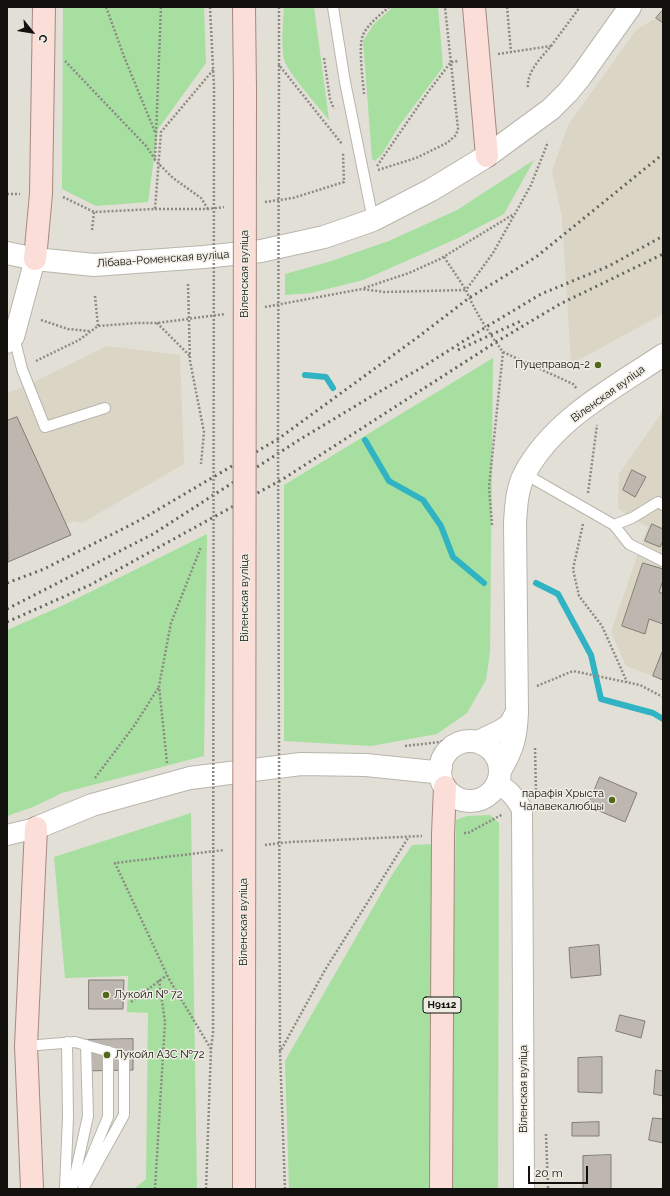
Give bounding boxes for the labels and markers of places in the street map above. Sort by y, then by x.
place label: Пуцеправод-2 [515,358,590,372]
marker: Пуцеправод-2 [593,360,603,370]
place label: парафія Хрыста Чалавекалюбцы [519,787,604,813]
marker: парафія Хрыста Чалавекалюбцы [607,795,617,805]
place label: Лукойл № 72 [114,988,182,1002]
marker: Лукойл № 72 [101,990,111,1000]
place label: Лукойл АЗС №72 [115,1048,204,1062]
marker: Лукойл АЗС №72 [102,1050,112,1060]

